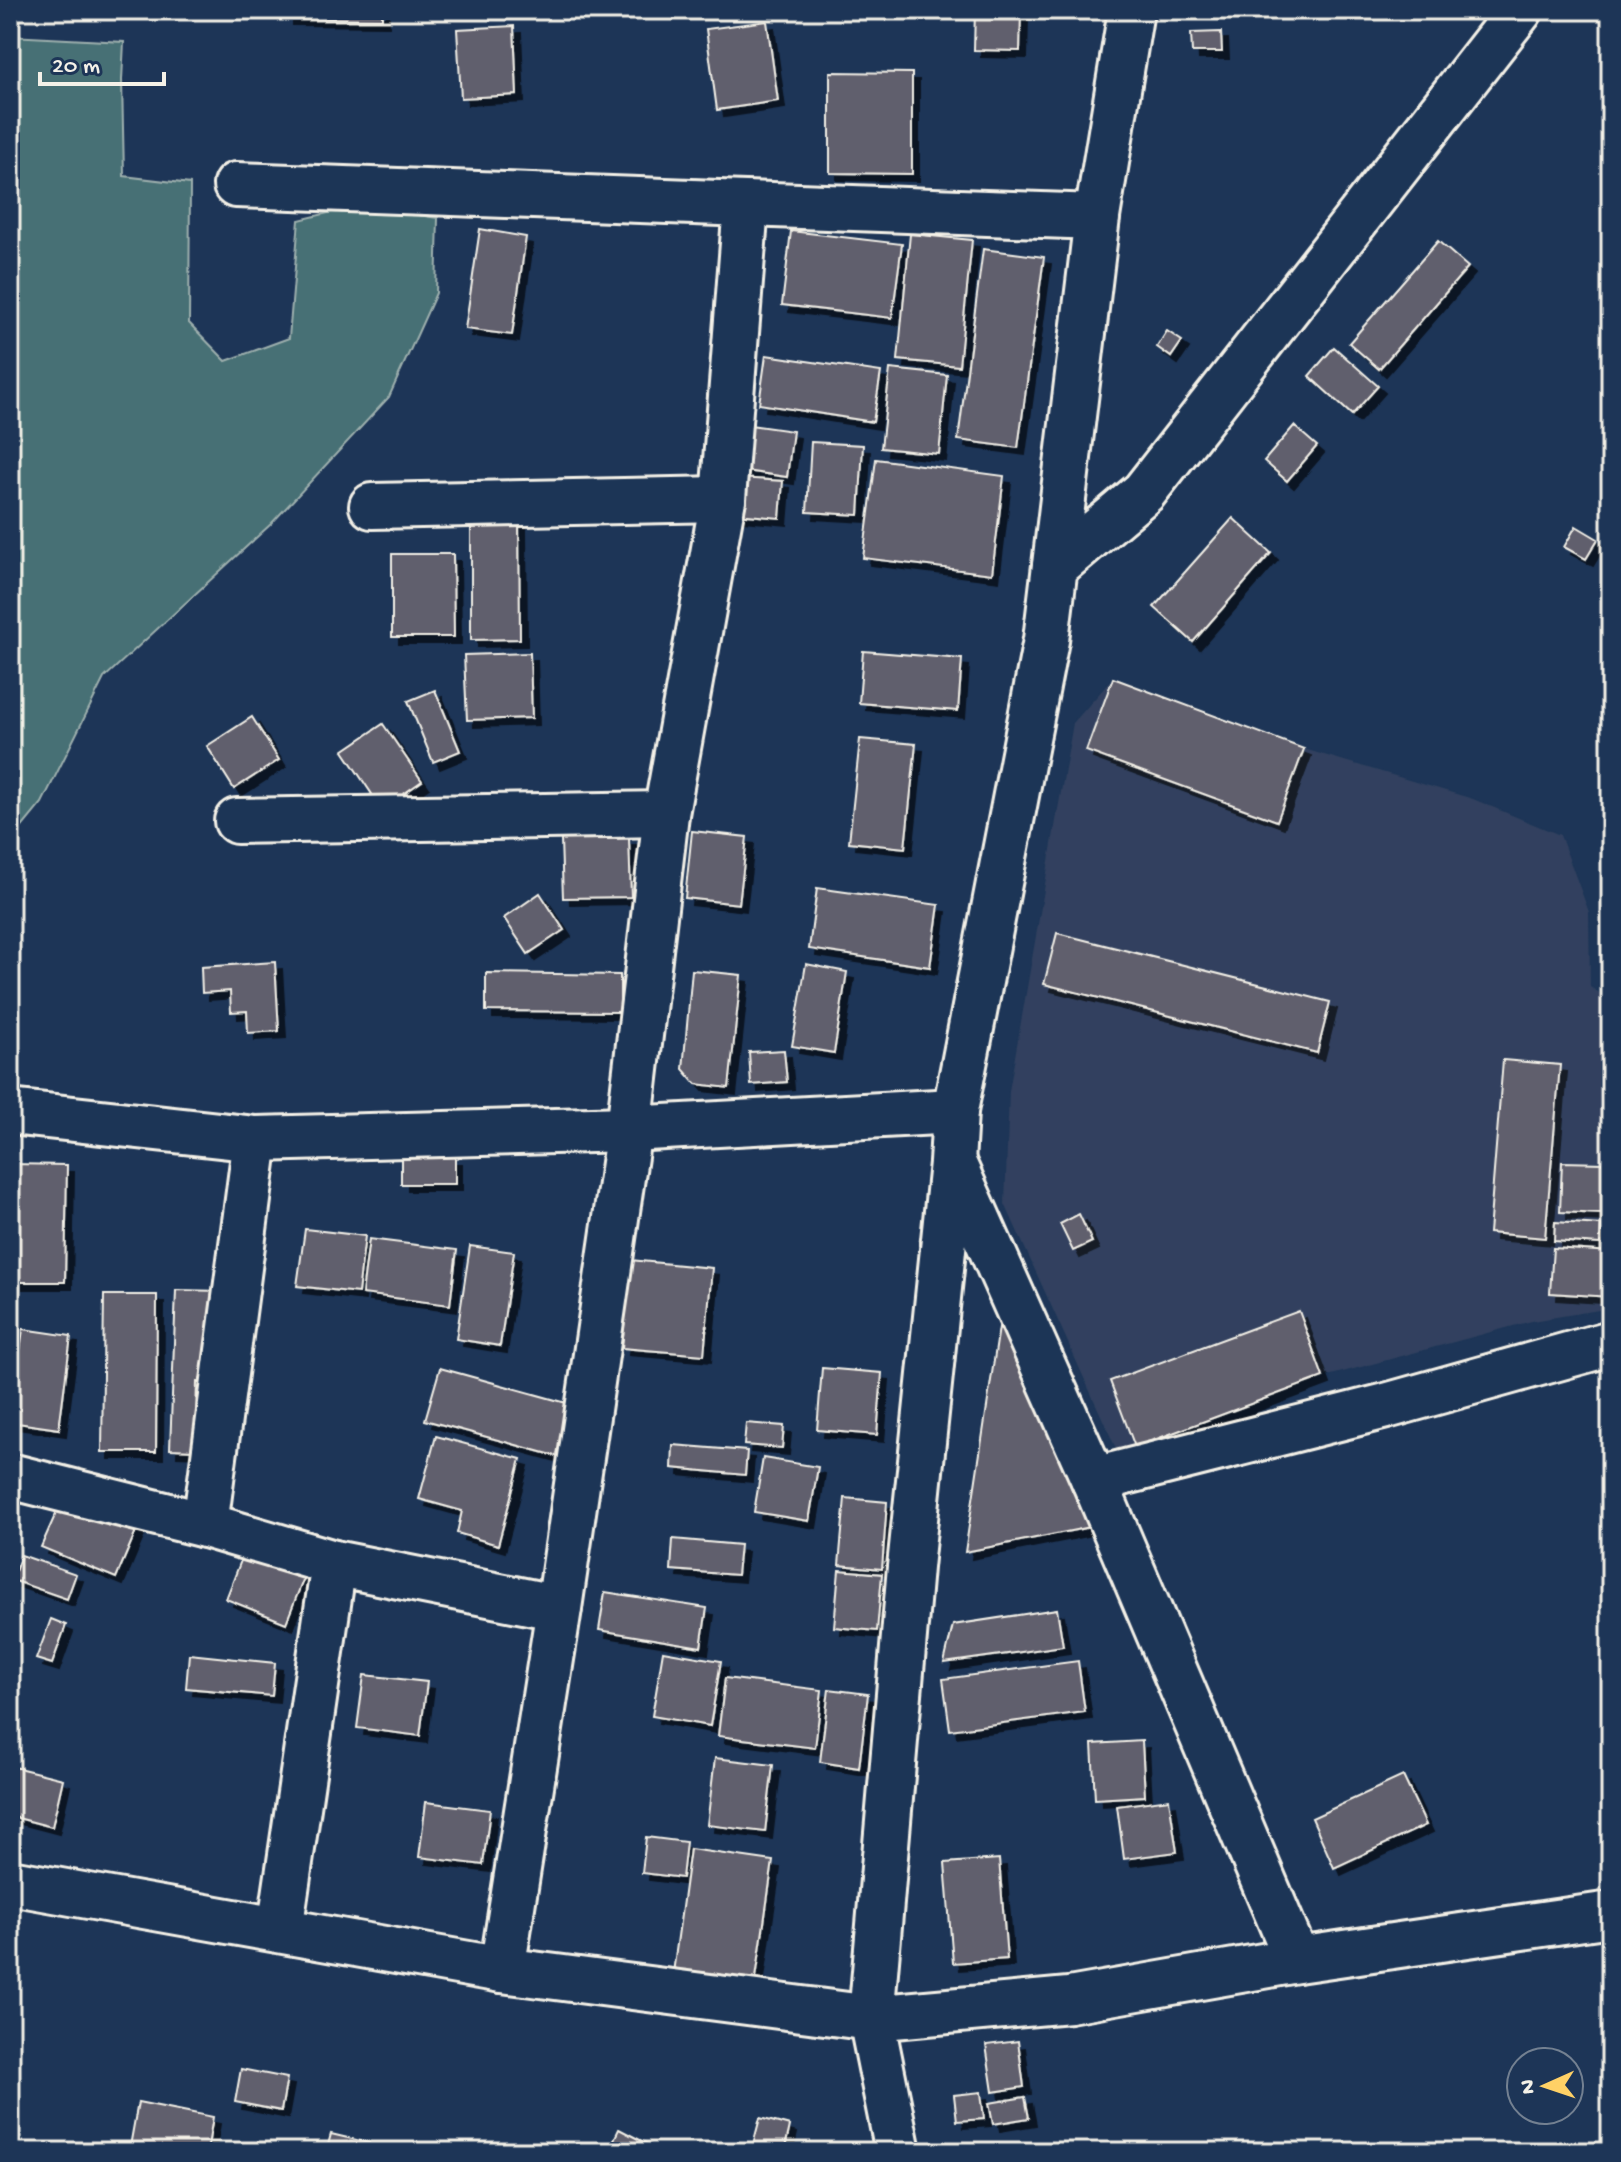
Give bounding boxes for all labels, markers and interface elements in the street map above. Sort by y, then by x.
scale bar [40,36,164,86]
text: 20 m [52,53,100,82]
north arrow [1505,2046,1585,2126]
text: N [1516,2079,1542,2095]

